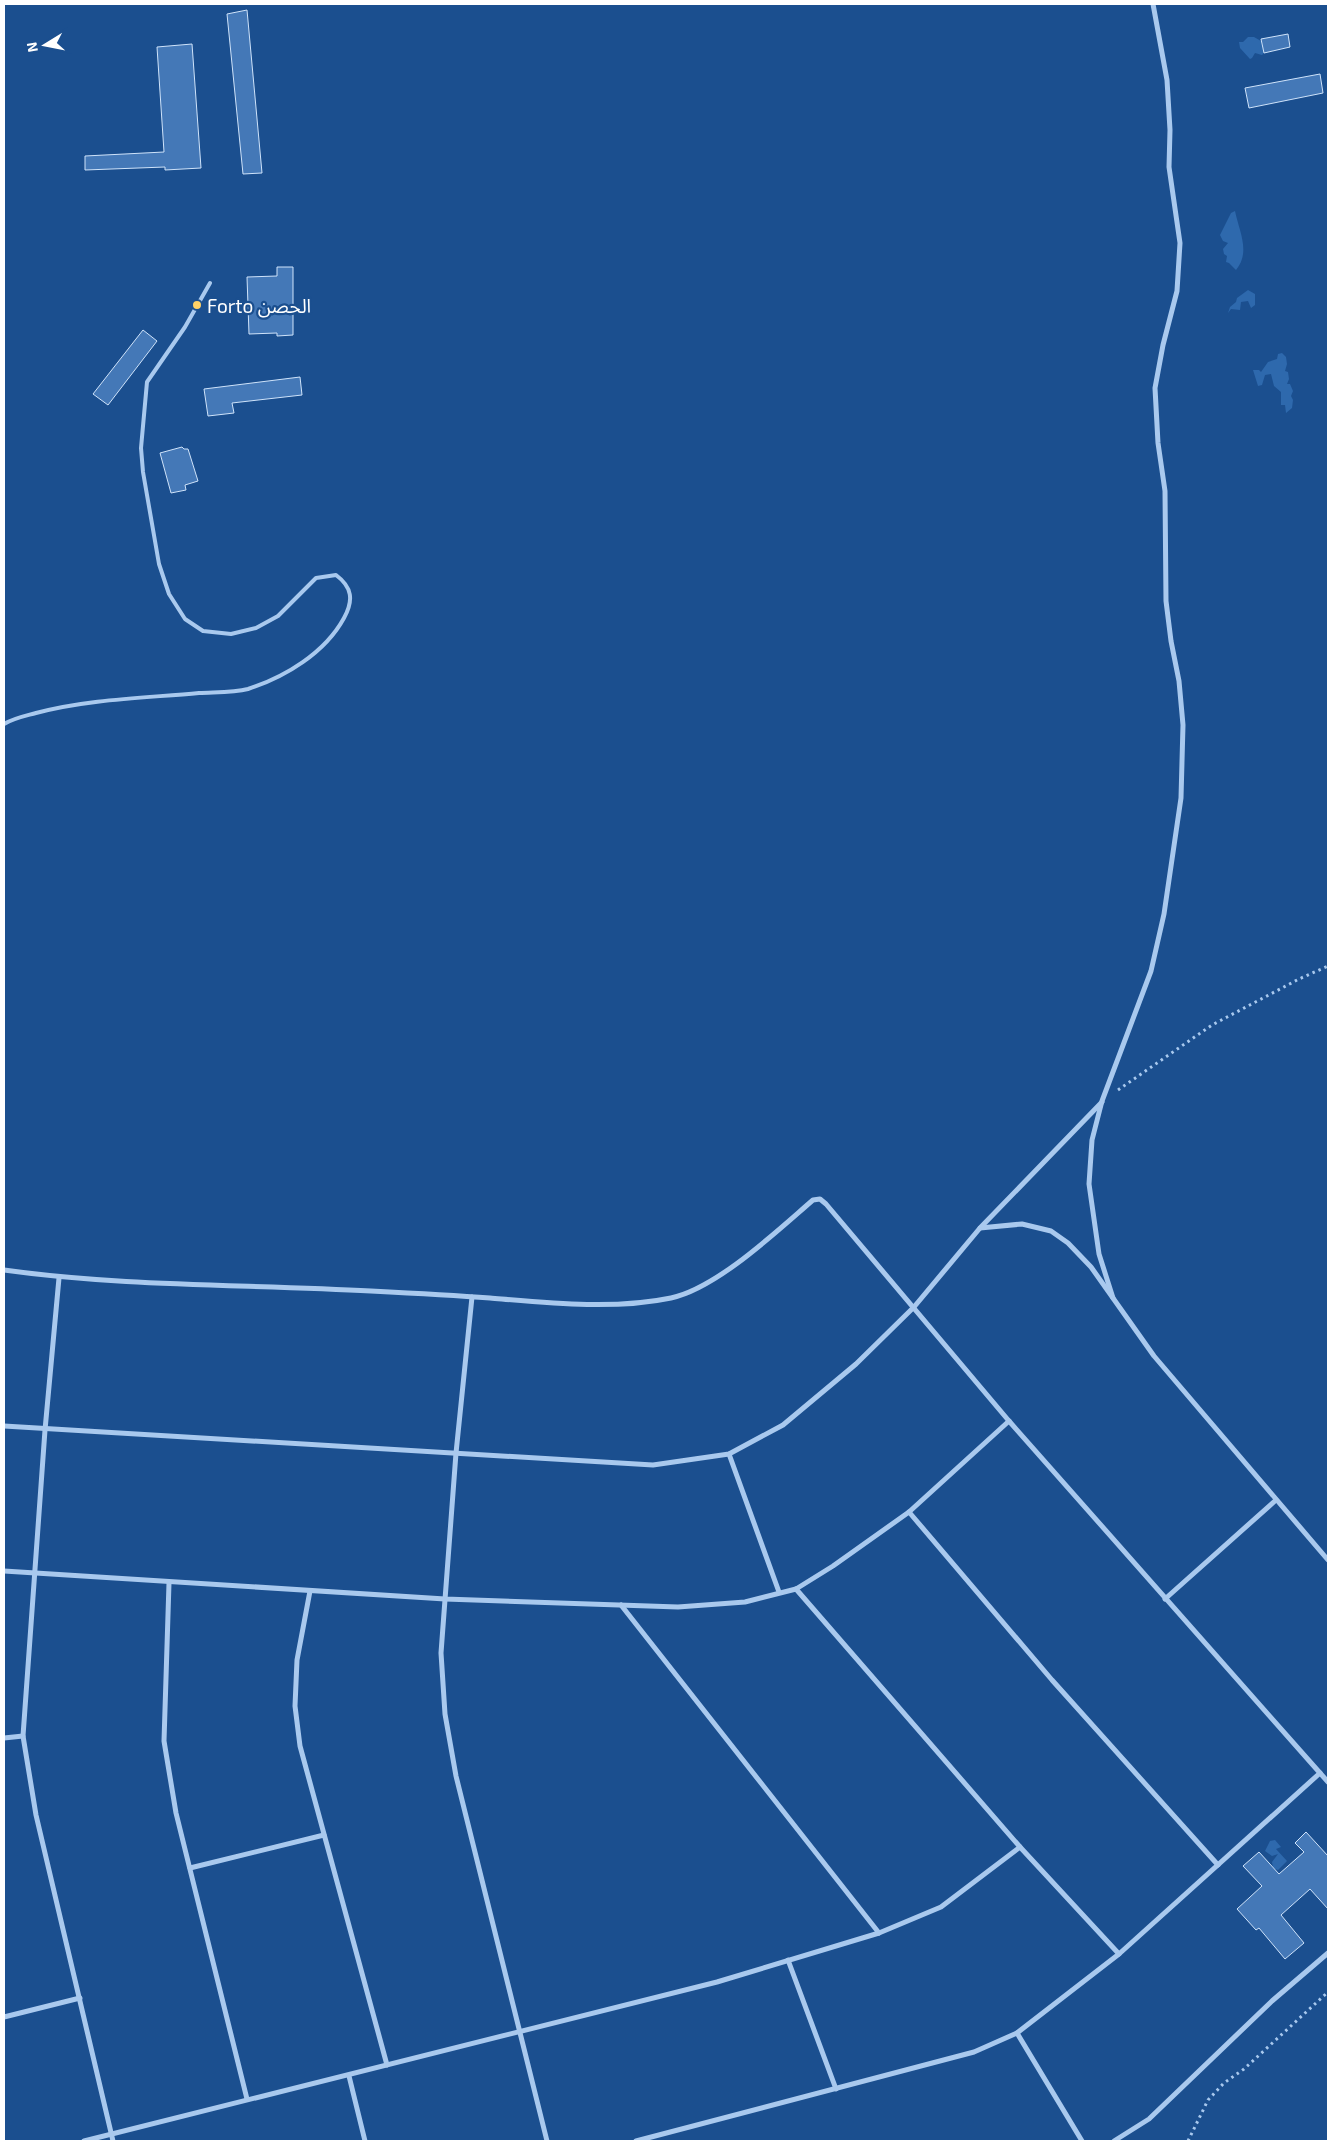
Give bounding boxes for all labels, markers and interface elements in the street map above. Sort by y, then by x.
north arrow [20,20,70,70]
text: N [22,41,41,54]
place label: Forto الحصن [207,294,311,318]
marker: Forto الحصن [191,299,203,311]

